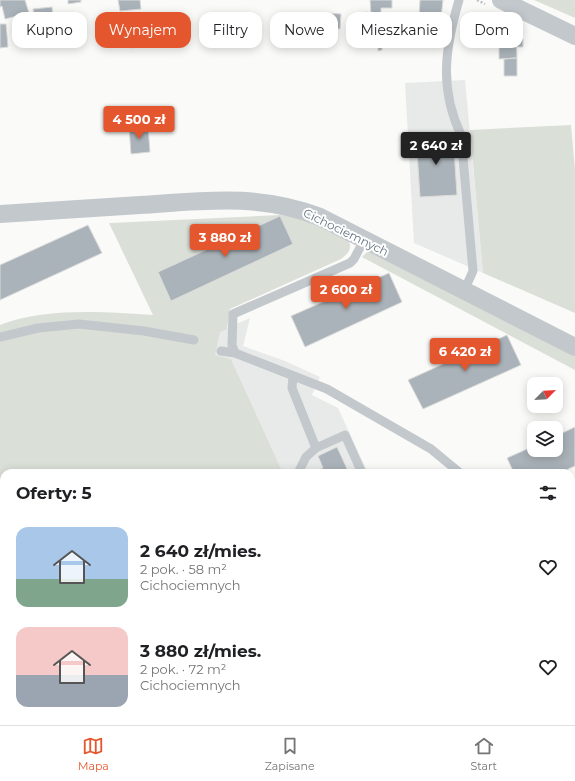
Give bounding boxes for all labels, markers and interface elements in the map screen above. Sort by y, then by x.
chip: Kupno [12,12,87,48]
chip: Wynajem [95,12,191,48]
chip: Filtry [199,12,262,48]
chip: Nowe [270,12,338,48]
chip: Mieszkanie [346,12,452,48]
chip: Dom [460,12,523,48]
pin: 4 500 zł [98,106,180,140]
text: 4 500 zł [112,111,166,127]
pin: 2 640 zł [395,132,477,166]
text: 2 640 zł [410,137,462,153]
street label: Cichociemnych [301,205,391,259]
pin: 3 880 zł [184,224,266,258]
text: 3 880 zł [199,229,251,245]
pin: 2 600 zł [305,276,387,310]
text: 2 600 zł [320,281,372,297]
pin: 6 420 zł [424,338,506,372]
text: 6 420 zł [439,343,491,359]
north arrow [527,377,563,413]
map controls [527,377,563,457]
button: layers [527,421,563,457]
icon: filters [537,482,559,504]
text: Oferty: 5 [16,483,92,503]
text: 2 640 zł/mies. [140,541,261,561]
icon: home [48,543,96,591]
icon: heart [537,556,559,578]
text: 2 pok. · 58 m² [140,561,227,577]
text: Cichociemnych [140,577,241,593]
text: 3 880 zł/mies. [140,641,261,661]
icon: home [48,643,96,691]
icon: heart [537,656,559,678]
text: 2 pok. · 72 m² [140,661,226,677]
text: Cichociemnych [140,677,241,693]
tab: Mapa [78,735,109,773]
tab: Zapisane [265,735,315,773]
tab: Start [471,735,497,773]

